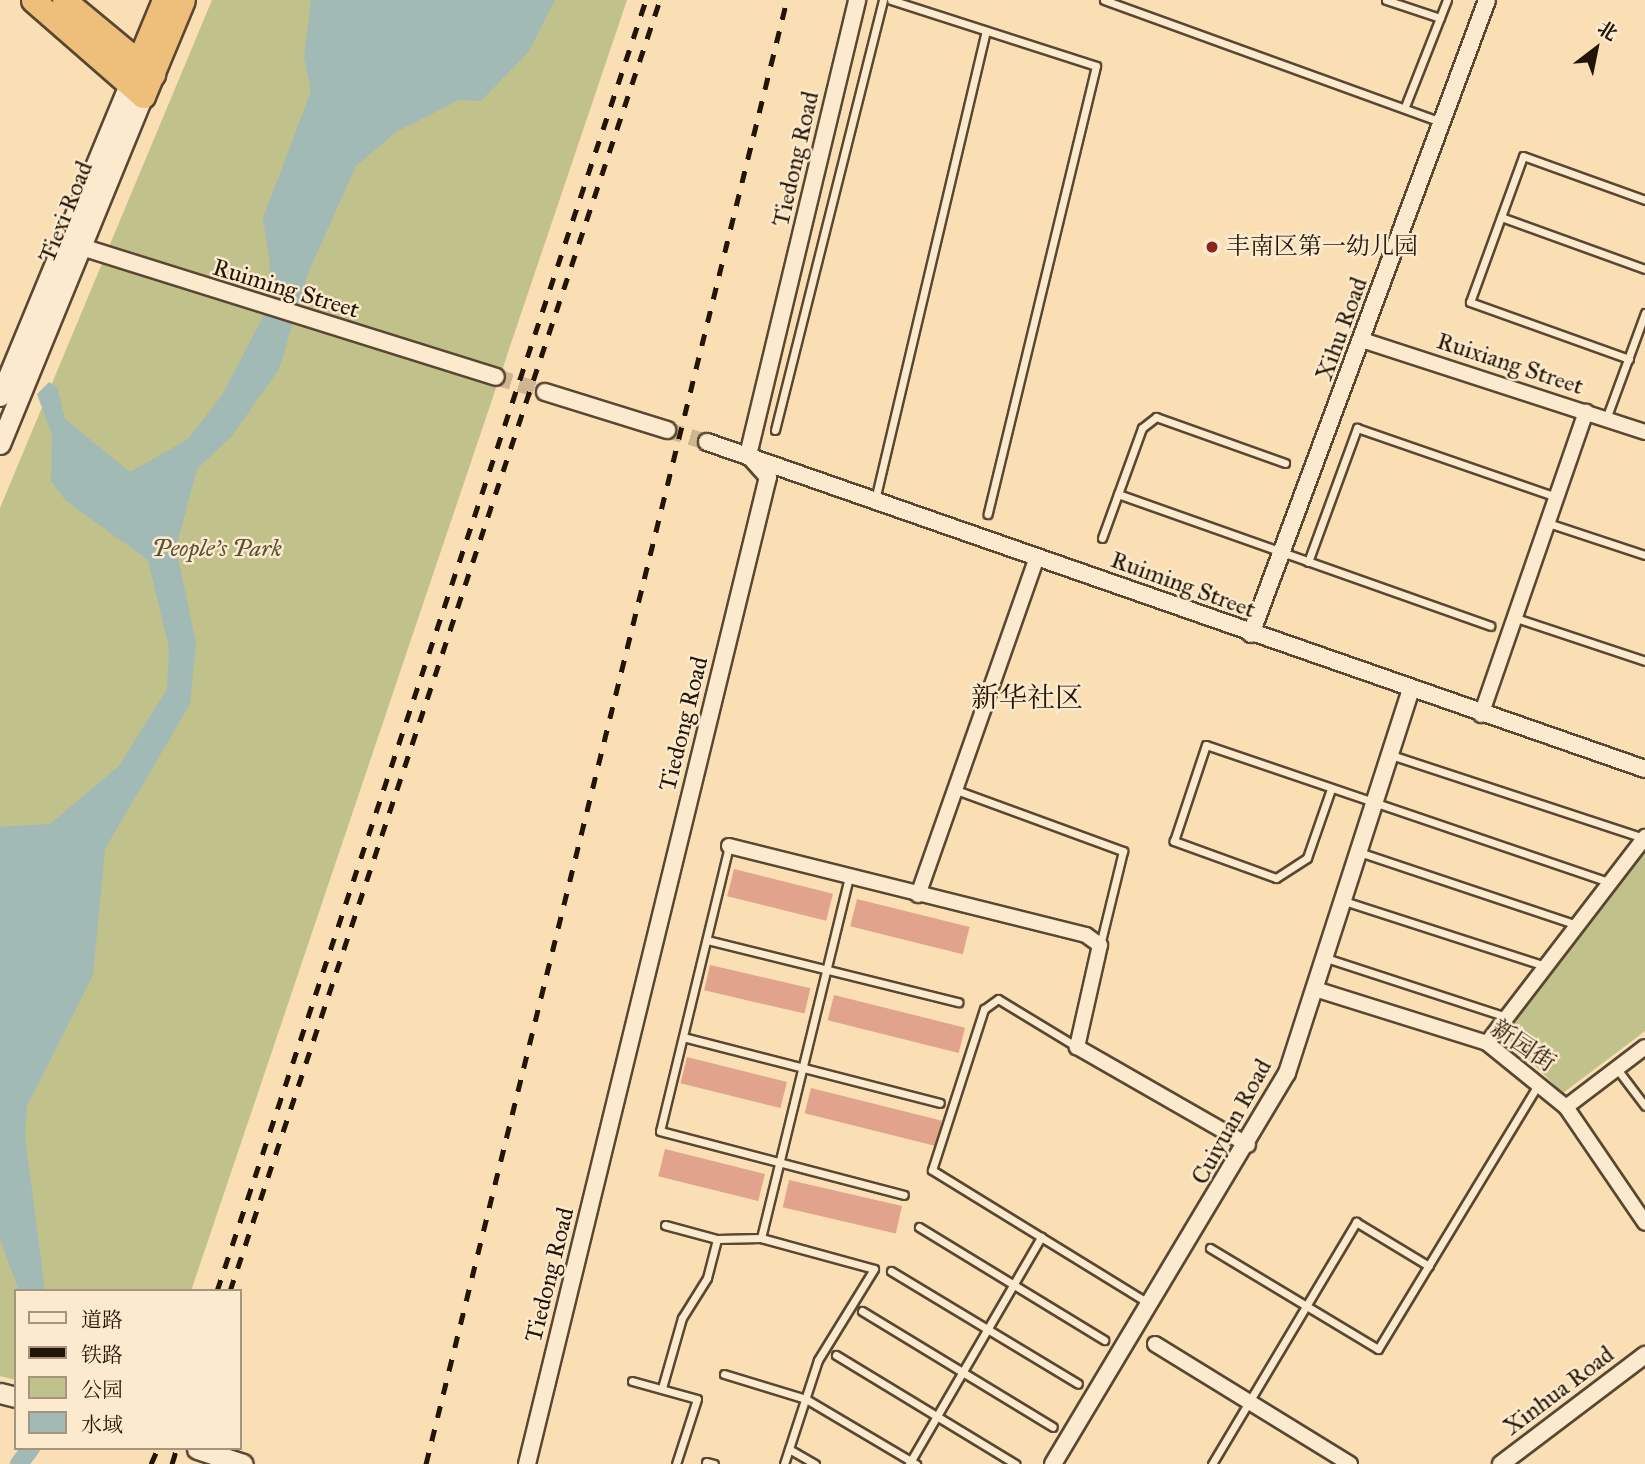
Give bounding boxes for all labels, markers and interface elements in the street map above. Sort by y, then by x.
north arrow [1561,14,1631,84]
text: 北 [1593,16,1622,46]
street label: Tiedong Road [766,89,826,229]
street label: Tiexi Road [33,157,99,267]
place label: 丰南区第一幼儿园 [1226,233,1418,261]
marker: 丰南区第一幼儿园 [1204,239,1220,255]
street label: Ruiming Street [209,253,363,325]
street label: Xihu Road [1310,274,1374,384]
street label: Ruixiang Street [1433,327,1587,401]
park label: People's Park [152,535,282,563]
street label: Ruiming Street [1107,546,1259,624]
street label: Tiedong Road [653,654,715,794]
district label: 新华社区 [971,681,1083,715]
street label: 新园街 [1485,1014,1561,1078]
street label: Cuiyuan Road [1186,1054,1278,1190]
street label: Tiedong Road [519,1205,581,1345]
legend [14,1289,242,1450]
text: 道路 [81,1307,123,1333]
street label: Xinhua Road [1498,1340,1620,1442]
text: 铁路 [81,1342,123,1368]
text: 公园 [81,1377,123,1403]
text: 水域 [81,1412,123,1438]

